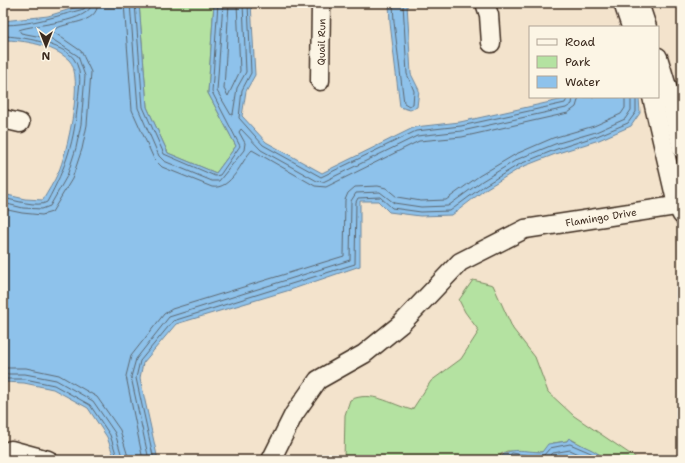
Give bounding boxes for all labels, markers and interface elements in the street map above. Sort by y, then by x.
street label: Quail Run [315,18,328,66]
north arrow [26,26,66,66]
legend [529,26,659,98]
text: Road [565,34,596,50]
text: N [41,48,50,63]
text: Park [565,54,591,70]
text: Water [565,74,601,90]
street label: Flamingo Drive [565,205,638,230]

